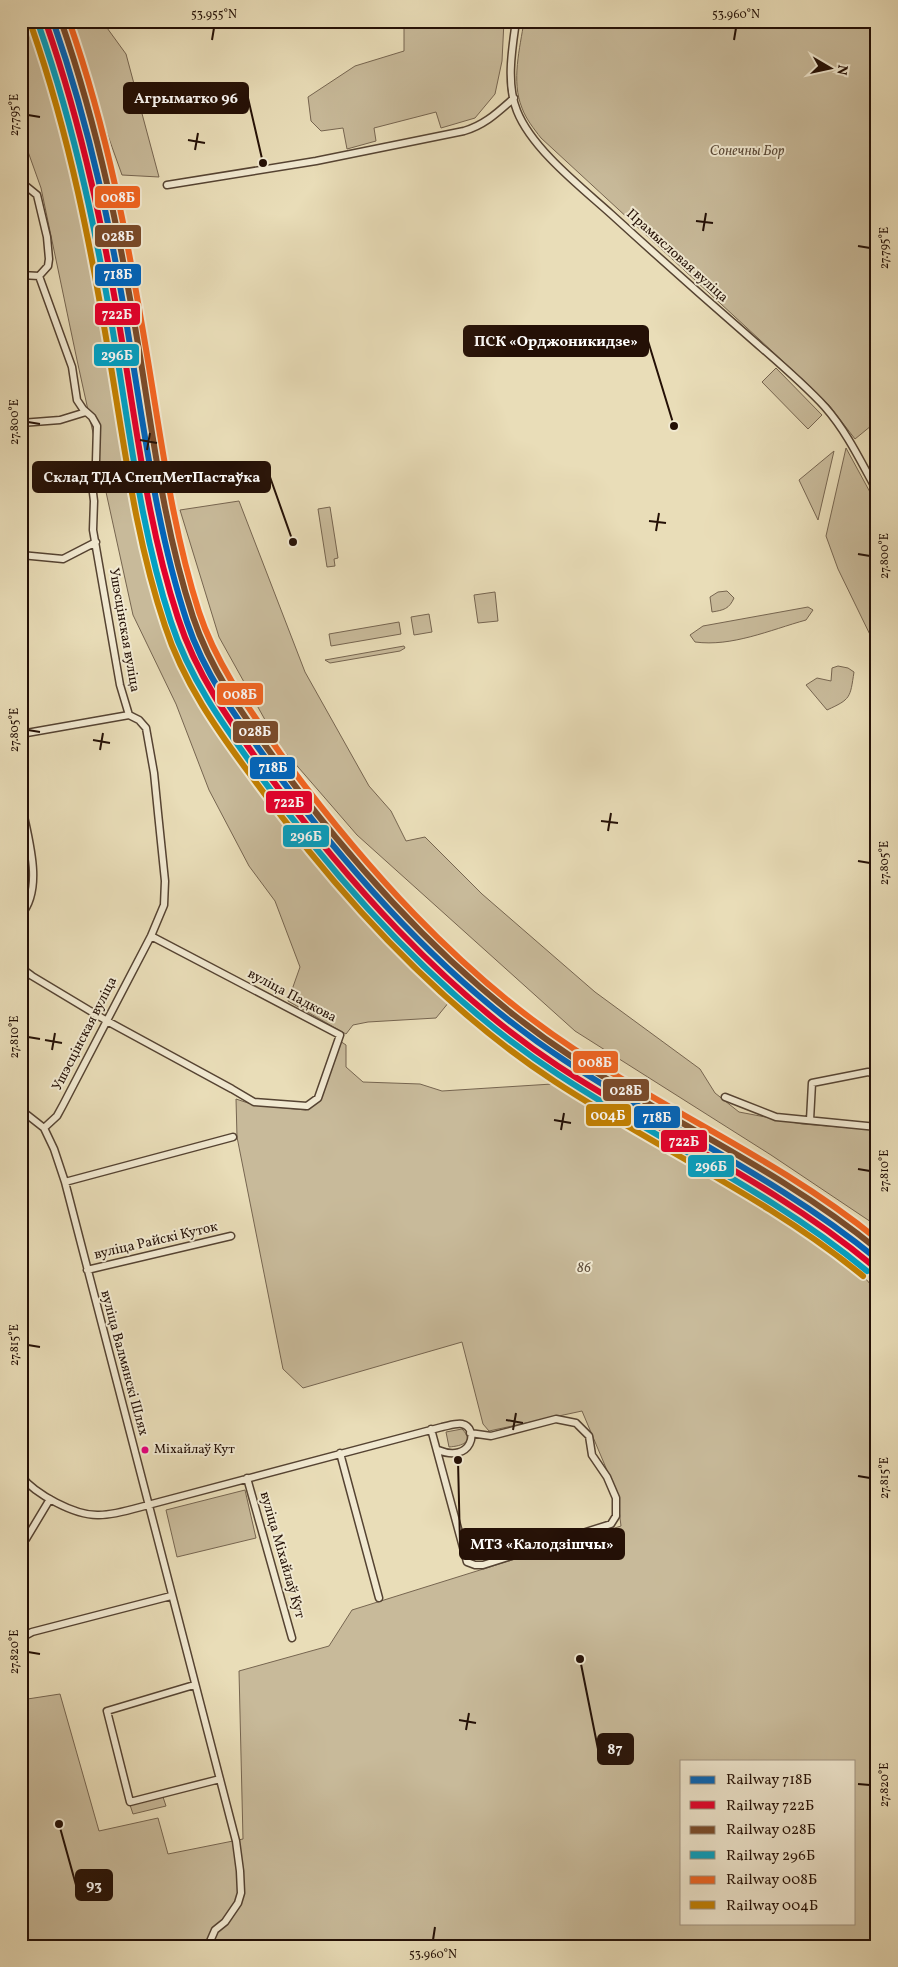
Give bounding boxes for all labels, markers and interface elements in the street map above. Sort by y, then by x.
text: 53.955°N [191,7,237,23]
text: 53.960°N [712,7,760,23]
north arrow [806,42,856,92]
text: N [831,63,852,76]
callout: Агрыматко 96 [124,83,248,113]
text: Агрыматко 96 [134,89,238,110]
text: 27.795°E [7,94,23,136]
park label: Сонечны Бор [710,142,785,161]
line badge: 008Б [94,185,141,209]
text: 008Б [101,189,135,208]
street label: Прамысловая вуліца [622,205,732,307]
line badge: 028Б [94,224,142,248]
text: 27.795°E [877,227,893,269]
text: 028Б [102,228,134,247]
line badge: 718Б [94,263,142,287]
text: 718Б [103,266,133,285]
line badge: 722Б [94,302,141,326]
text: 722Б [102,306,132,325]
callout: ПСК «Орджоникидзе» [464,326,648,356]
text: ПСК «Орджоникидзе» [474,332,638,353]
line badge: 296Б [93,343,140,367]
text: 296Б [101,347,133,366]
text: 27.800°E [7,399,23,445]
callout: Склад ТДА СпецМетПастаўка [33,462,270,492]
text: Склад ТДА СпецМетПастаўка [44,468,260,489]
text: 27.800°E [877,533,893,579]
street label: Ушэсцінская вуліца [104,566,144,694]
line badge: 008Б [216,682,264,706]
text: 008Б [223,686,257,705]
text: 27.805°E [7,708,23,752]
line badge: 028Б [232,720,279,744]
text: 028Б [239,723,271,742]
line badge: 718Б [249,756,296,780]
text: 718Б [258,759,288,778]
line badge: 722Б [265,790,313,814]
text: 722Б [274,794,304,813]
line badge: 296Б [282,824,330,848]
text: 296Б [290,828,322,847]
text: 27.805°E [877,841,893,885]
street label: вуліца Падкова [244,965,340,1027]
street label: Ушэсцінская вуліца [48,974,122,1094]
text: 27.810°E [7,1015,23,1059]
line badge: 008Б [572,1050,619,1074]
text: 008Б [578,1054,612,1073]
line badge: 028Б [602,1078,650,1102]
text: 028Б [610,1082,642,1101]
line badge: 004Б [585,1103,632,1127]
line badge: 718Б [633,1105,681,1129]
text: 004Б [591,1107,625,1126]
text: 718Б [642,1109,672,1128]
line badge: 722Б [660,1129,708,1153]
text: 722Б [669,1133,699,1152]
text: 27.810°E [877,1149,893,1193]
line badge: 296Б [687,1154,735,1178]
text: 296Б [695,1158,727,1177]
street label: вуліца Райскі Куток [92,1217,220,1264]
park label: 86 [577,1259,592,1278]
street label: вуліца Валмянскі Шлях [95,1288,153,1438]
text: 27.815°E [7,1324,23,1366]
place label: Міхайлаў Кут [154,1441,235,1459]
marker: Міхайлаў Кут [140,1445,150,1455]
text: 27.815°E [877,1457,893,1499]
street label: вуліца Міхайлаў Кут [255,1489,309,1621]
callout: МТЗ «Калодзішчы» [460,1529,624,1559]
text: МТЗ «Калодзішчы» [470,1535,614,1556]
text: 27.820°E [7,1630,23,1674]
callout: 87 [598,1734,633,1764]
text: 87 [607,1740,623,1761]
legend [680,1760,856,1924]
text: 27.820°E [877,1763,893,1807]
text: Railway 718Б [726,1770,812,1791]
text: Railway 722Б [726,1796,814,1817]
text: Railway 028Б [726,1820,816,1841]
text: Railway 296Б [726,1846,815,1867]
callout: 93 [76,1870,112,1900]
text: Railway 008Б [726,1870,817,1891]
text: 93 [86,1876,102,1897]
text: Railway 004Б [726,1896,818,1917]
text: 53.960°N [409,1947,457,1963]

